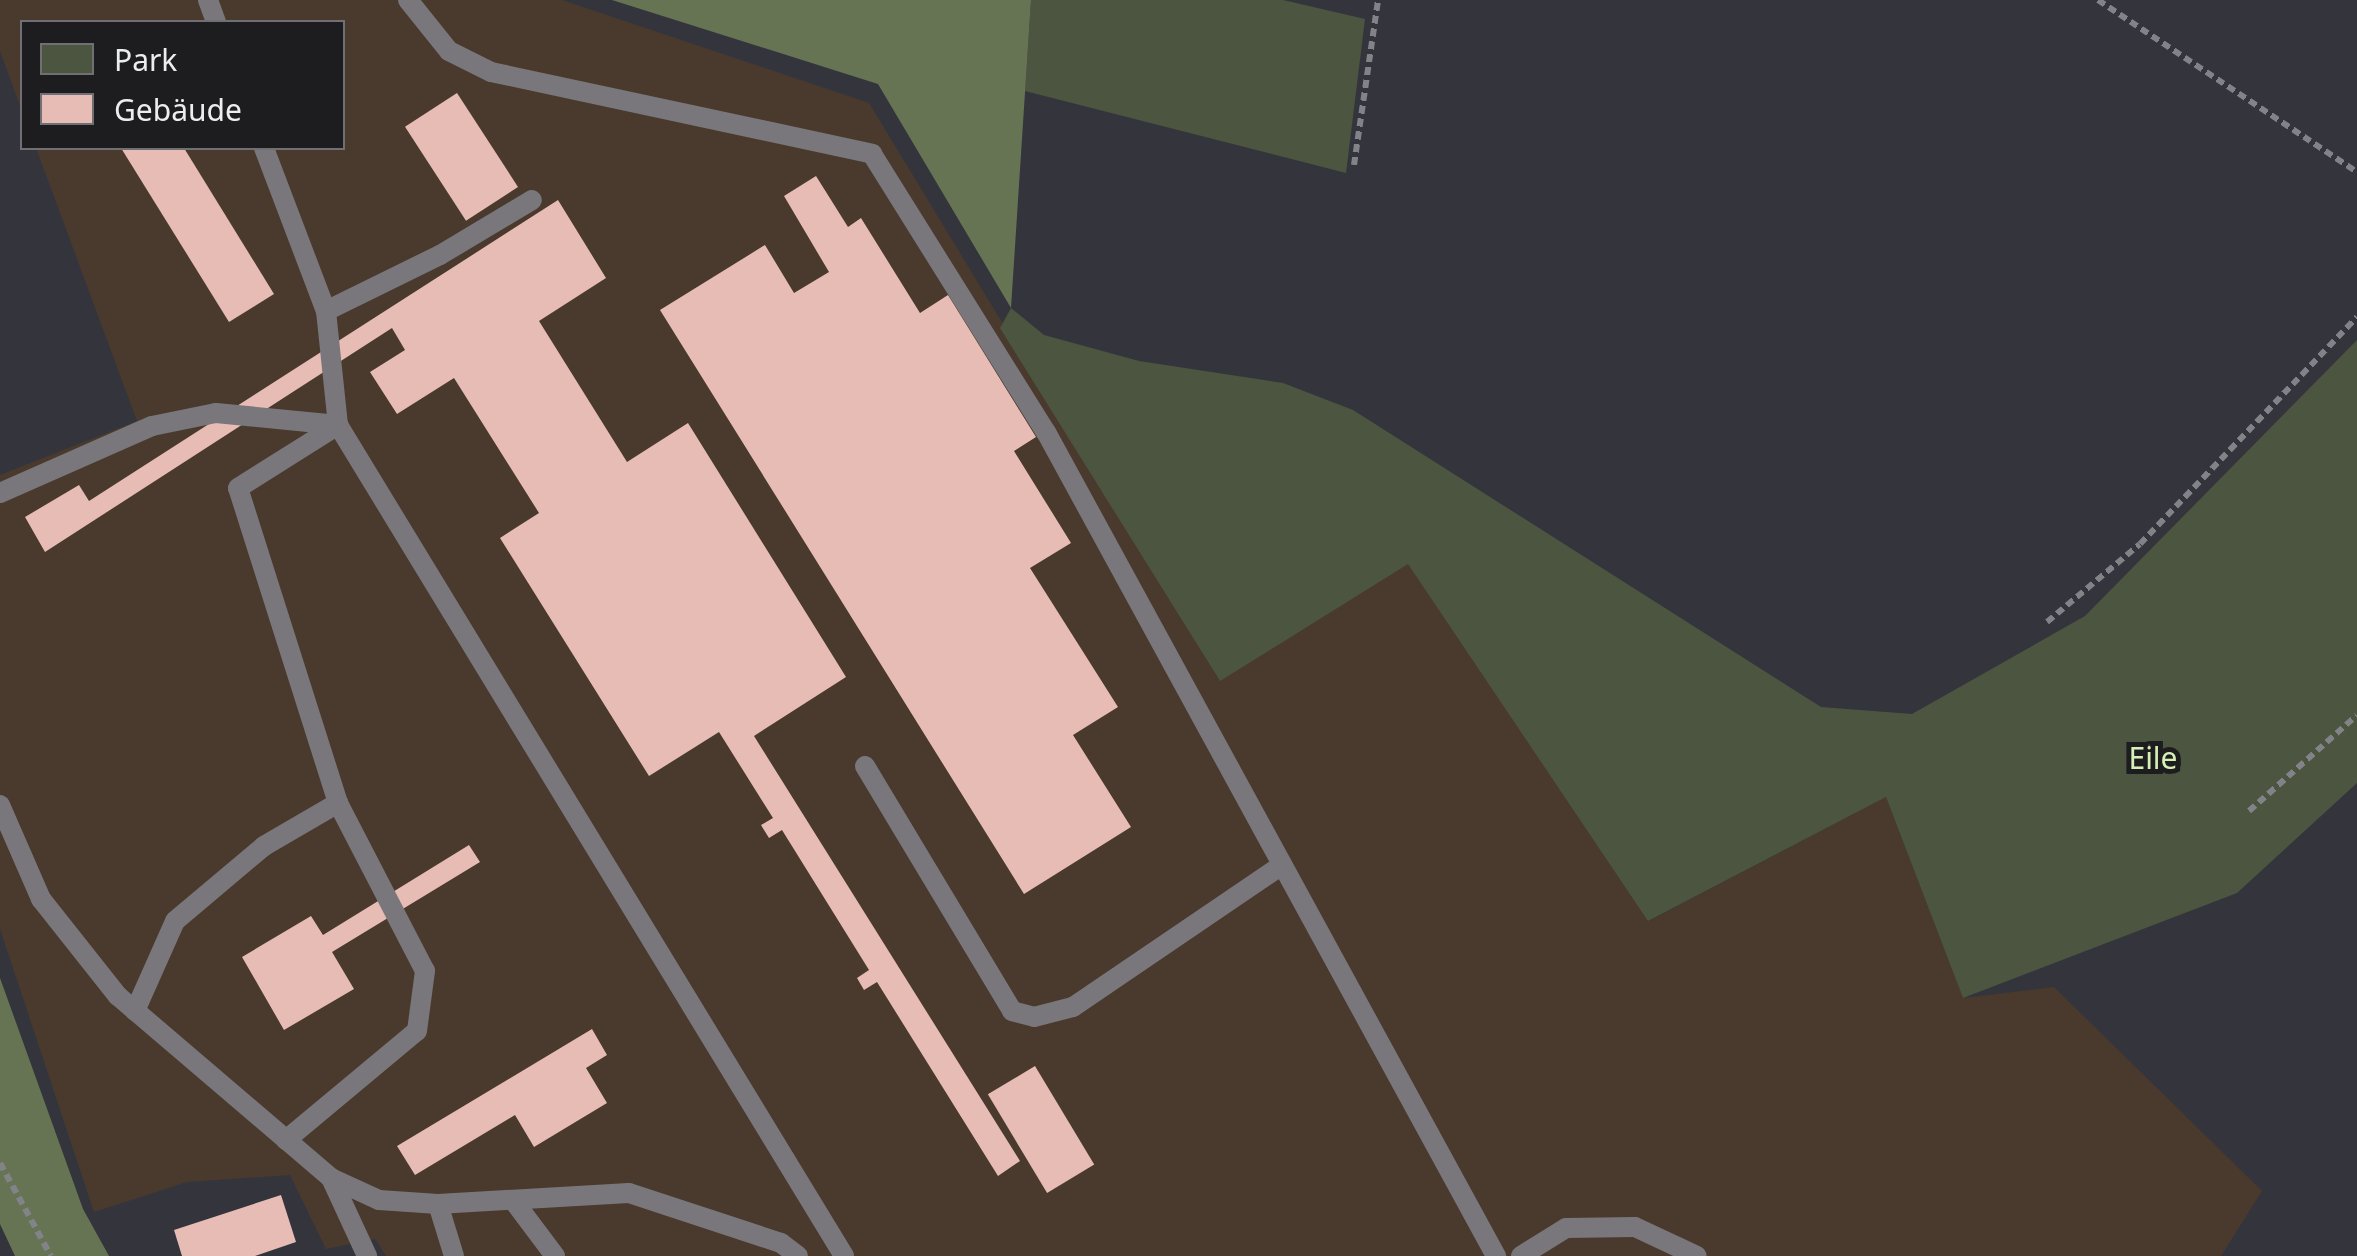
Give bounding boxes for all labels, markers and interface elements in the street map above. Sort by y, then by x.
legend [20,20,345,150]
text: Park [114,39,177,80]
text: Gebäude [114,89,242,130]
park label: Eile [2128,740,2178,776]

